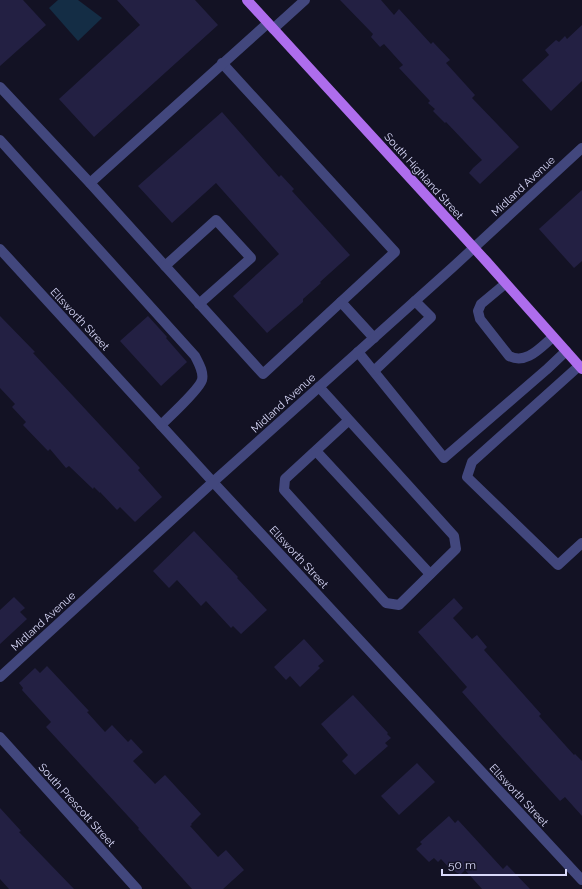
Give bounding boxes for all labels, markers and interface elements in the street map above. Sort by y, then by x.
street label: South Highland Street [381,130,466,223]
street label: Midland Avenue [489,153,558,219]
street label: Ellsworth Street [47,285,112,353]
street label: Midland Avenue [248,371,319,436]
street label: Ellsworth Street [266,523,331,591]
street label: Midland Avenue [8,589,79,654]
street label: South Prescott Street [36,761,118,850]
street label: Ellsworth Street [486,761,551,829]
scale bar [442,851,566,877]
text: 50 m [448,858,476,872]

